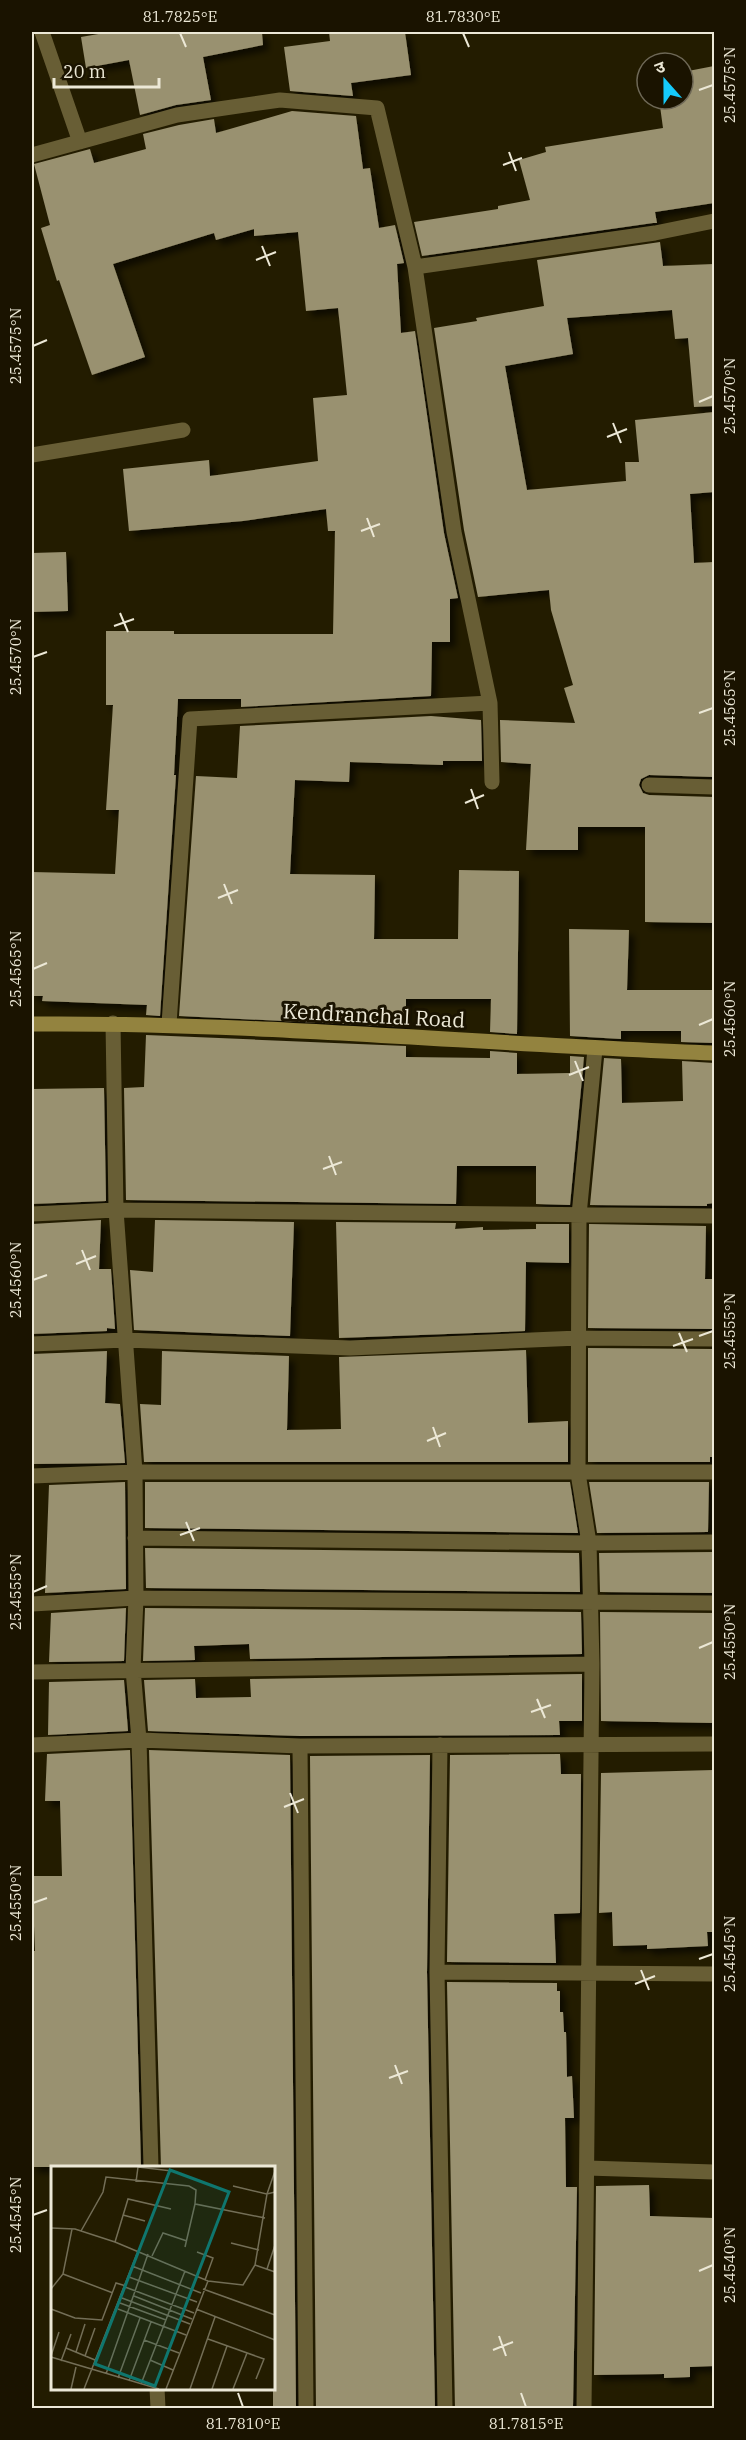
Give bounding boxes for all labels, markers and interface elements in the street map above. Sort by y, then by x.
text: 81.7825°E [143,7,217,26]
text: 81.7830°E [426,7,500,26]
text: 25.4575°N [720,47,739,123]
scale bar [54,51,159,89]
north arrow [635,51,695,111]
text: उ [652,56,668,78]
text: 20 m [63,60,106,83]
text: 25.4575°N [6,308,25,384]
text: 25.4570°N [720,358,739,434]
text: 25.4570°N [6,619,25,695]
text: 25.4565°N [720,670,739,746]
text: 25.4565°N [6,931,25,1007]
text: 25.4560°N [720,981,739,1057]
street label: Kendranchal Road [282,996,466,1034]
text: 25.4560°N [6,1242,25,1318]
text: 25.4555°N [720,1293,739,1369]
text: 25.4555°N [6,1554,25,1630]
text: 25.4550°N [720,1604,739,1680]
text: 25.4550°N [6,1865,25,1941]
text: 25.4545°N [720,1916,739,1992]
inset map [51,2166,274,2389]
text: 25.4545°N [6,2177,25,2253]
text: 25.4540°N [720,2227,739,2303]
text: 81.7810°E [206,2414,280,2433]
text: 81.7815°E [489,2414,563,2433]

